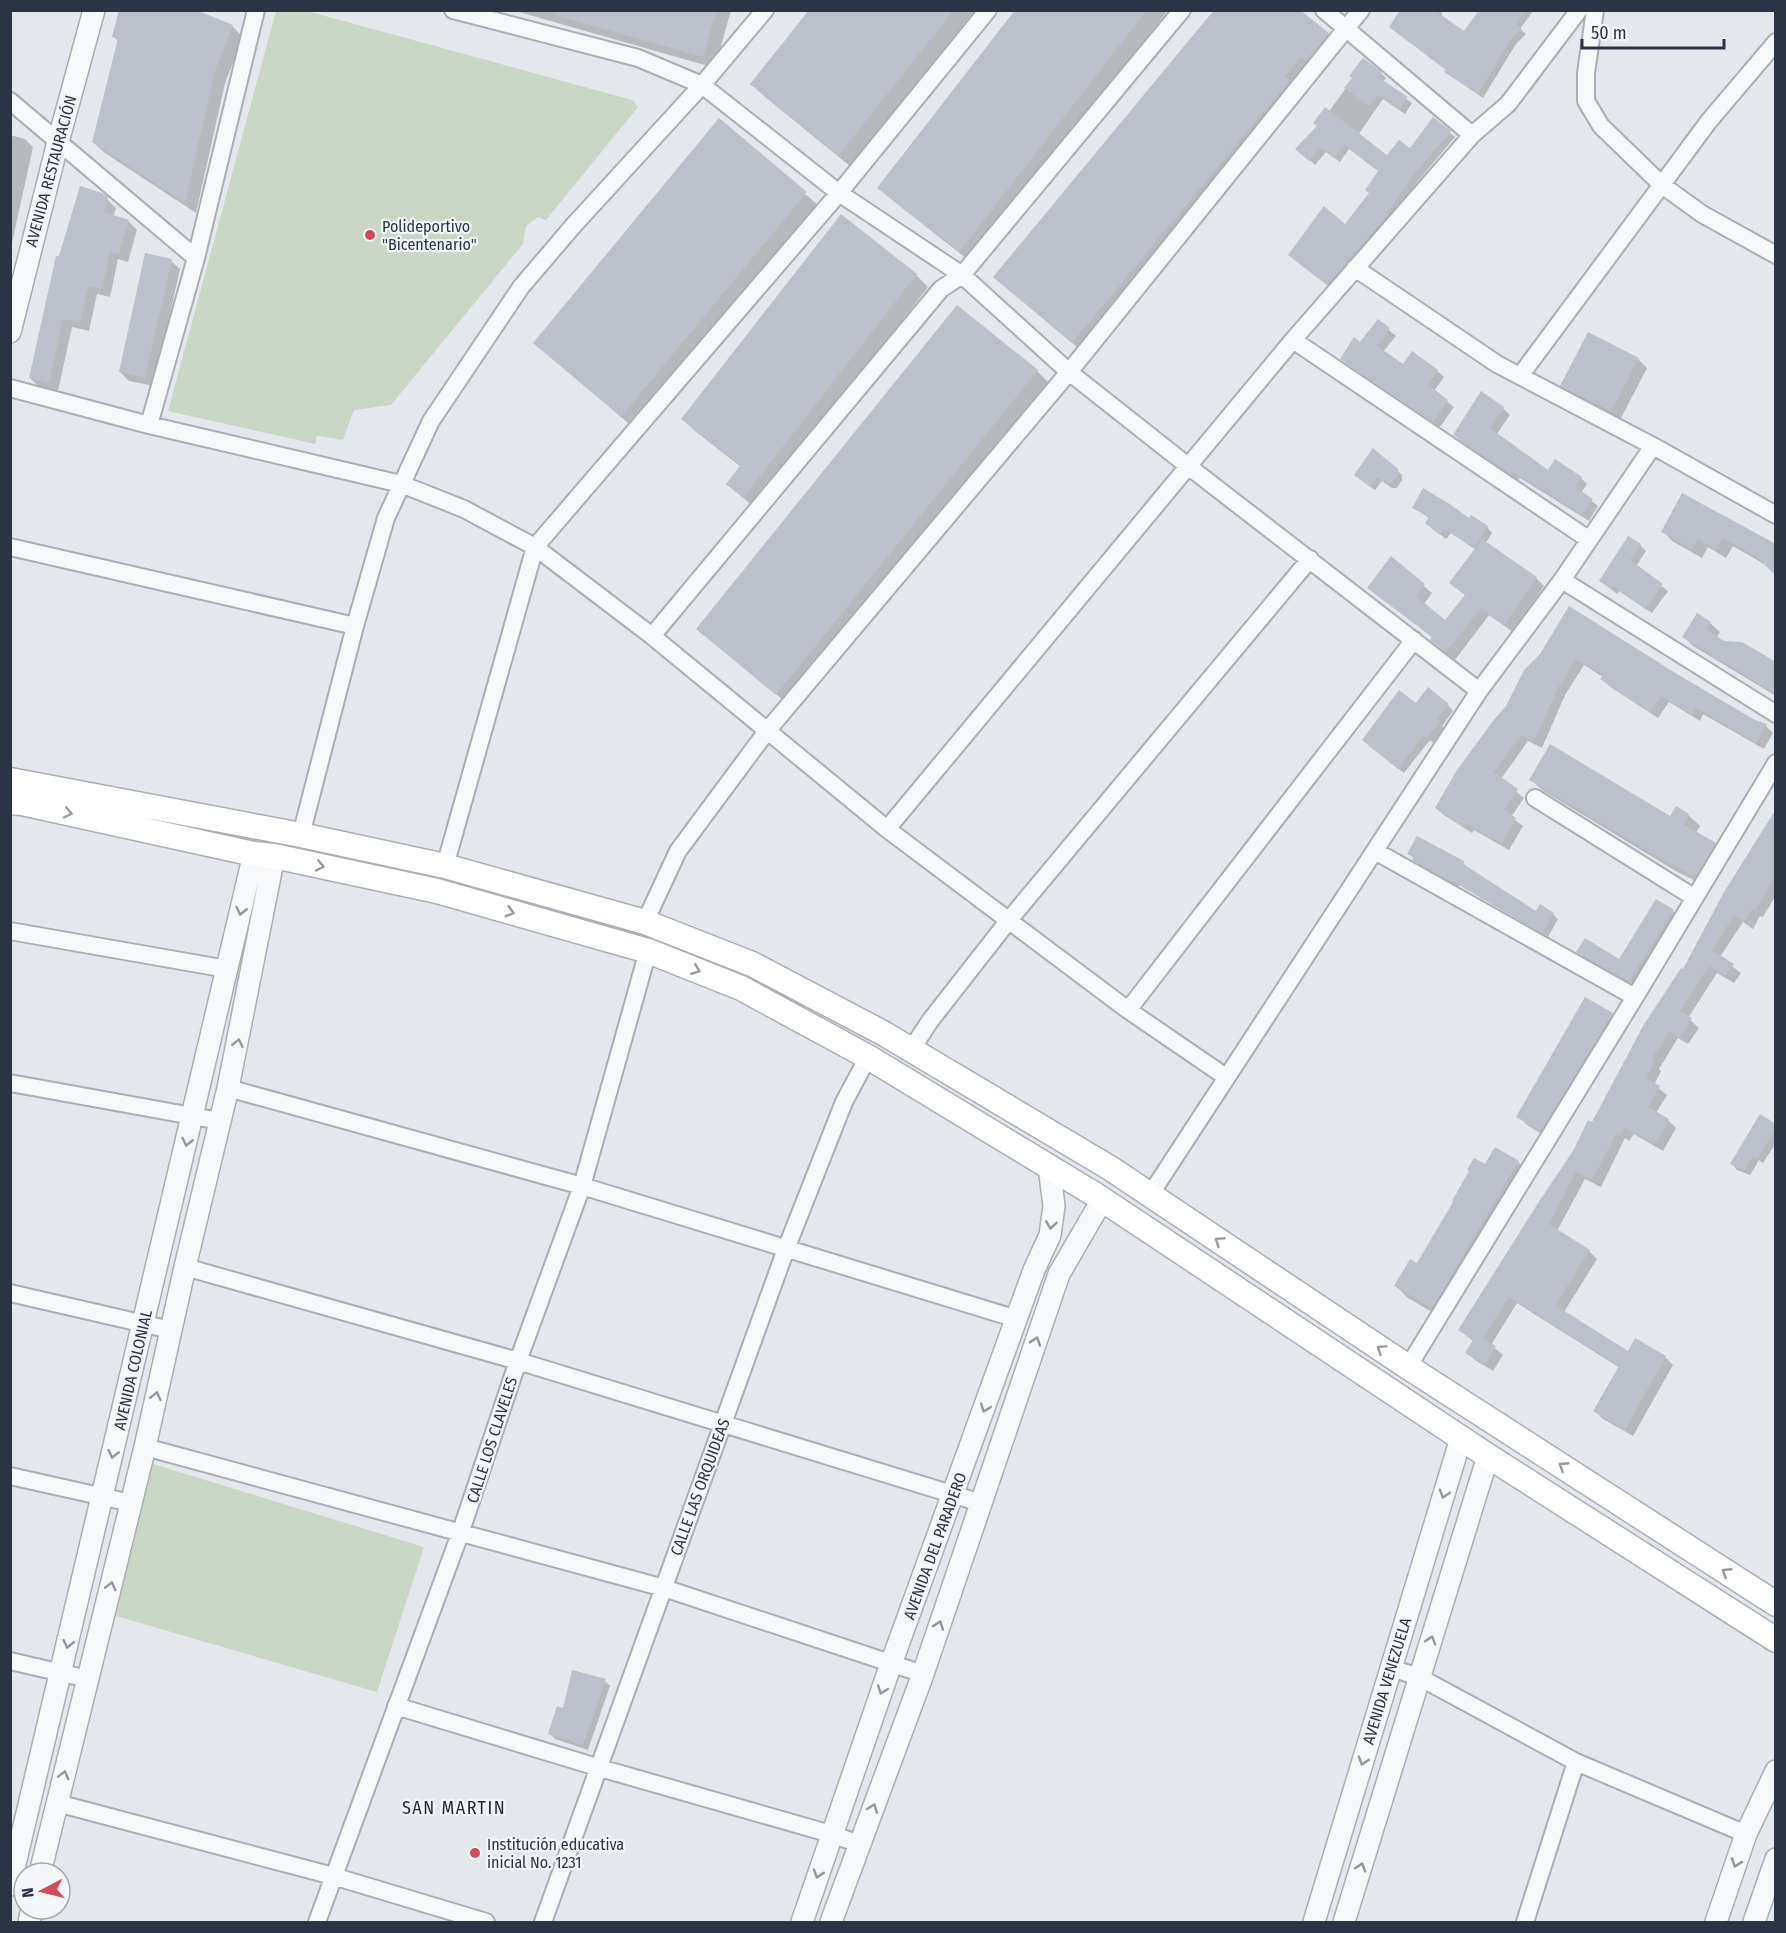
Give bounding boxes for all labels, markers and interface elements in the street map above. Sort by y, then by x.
scale bar [1582,12,1724,50]
text: 50 m [1591,22,1627,44]
street label: AVENIDA RESTAURACIÓN [22,93,80,249]
place label: Polideportivo "Bicentenario" [382,217,477,254]
marker: Polideportivo "Bicentenario" [363,228,377,242]
one-way arrow [63,806,73,819]
one-way arrow [315,859,325,872]
one-way arrow [504,905,515,917]
one-way arrow [235,906,248,916]
one-way arrow [689,963,700,975]
one-way arrow [230,1038,243,1048]
one-way arrow [181,1136,194,1146]
one-way arrow [1046,1221,1058,1230]
one-way arrow [1215,1237,1226,1248]
street label: AVENIDA COLONIAL [110,1308,156,1432]
one-way arrow [1029,1336,1042,1347]
one-way arrow [1377,1345,1388,1356]
street label: CALLE LOS CLAVELES [463,1374,521,1505]
one-way arrow [149,1392,162,1402]
one-way arrow [979,1402,992,1413]
street label: CALLE LAS ORQUIDEAS [666,1416,734,1558]
one-way arrow [107,1449,120,1459]
one-way arrow [1558,1463,1569,1474]
street label: AVENIDA DEL PARADERO [900,1470,970,1622]
one-way arrow [1439,1489,1451,1499]
one-way arrow [1722,1569,1733,1580]
one-way arrow [103,1581,116,1591]
street label: AVENIDA VENEZUELA [1359,1615,1415,1747]
one-way arrow [932,1620,945,1631]
one-way arrow [1424,1635,1436,1646]
one-way arrow [63,1639,76,1649]
one-way arrow [877,1684,890,1695]
one-way arrow [1358,1756,1370,1766]
one-way arrow [56,1770,69,1780]
district label: SAN MARTIN [402,1797,506,1819]
one-way arrow [865,1803,878,1814]
place label: Institución educativa inicial No. 1231 [487,1835,624,1872]
marker: Institución educativa inicial No. 1231 [468,1846,482,1860]
one-way arrow [1731,1858,1744,1868]
north arrow [12,1861,72,1921]
one-way arrow [1354,1862,1366,1873]
one-way arrow [812,1868,825,1879]
text: N [18,1887,38,1899]

